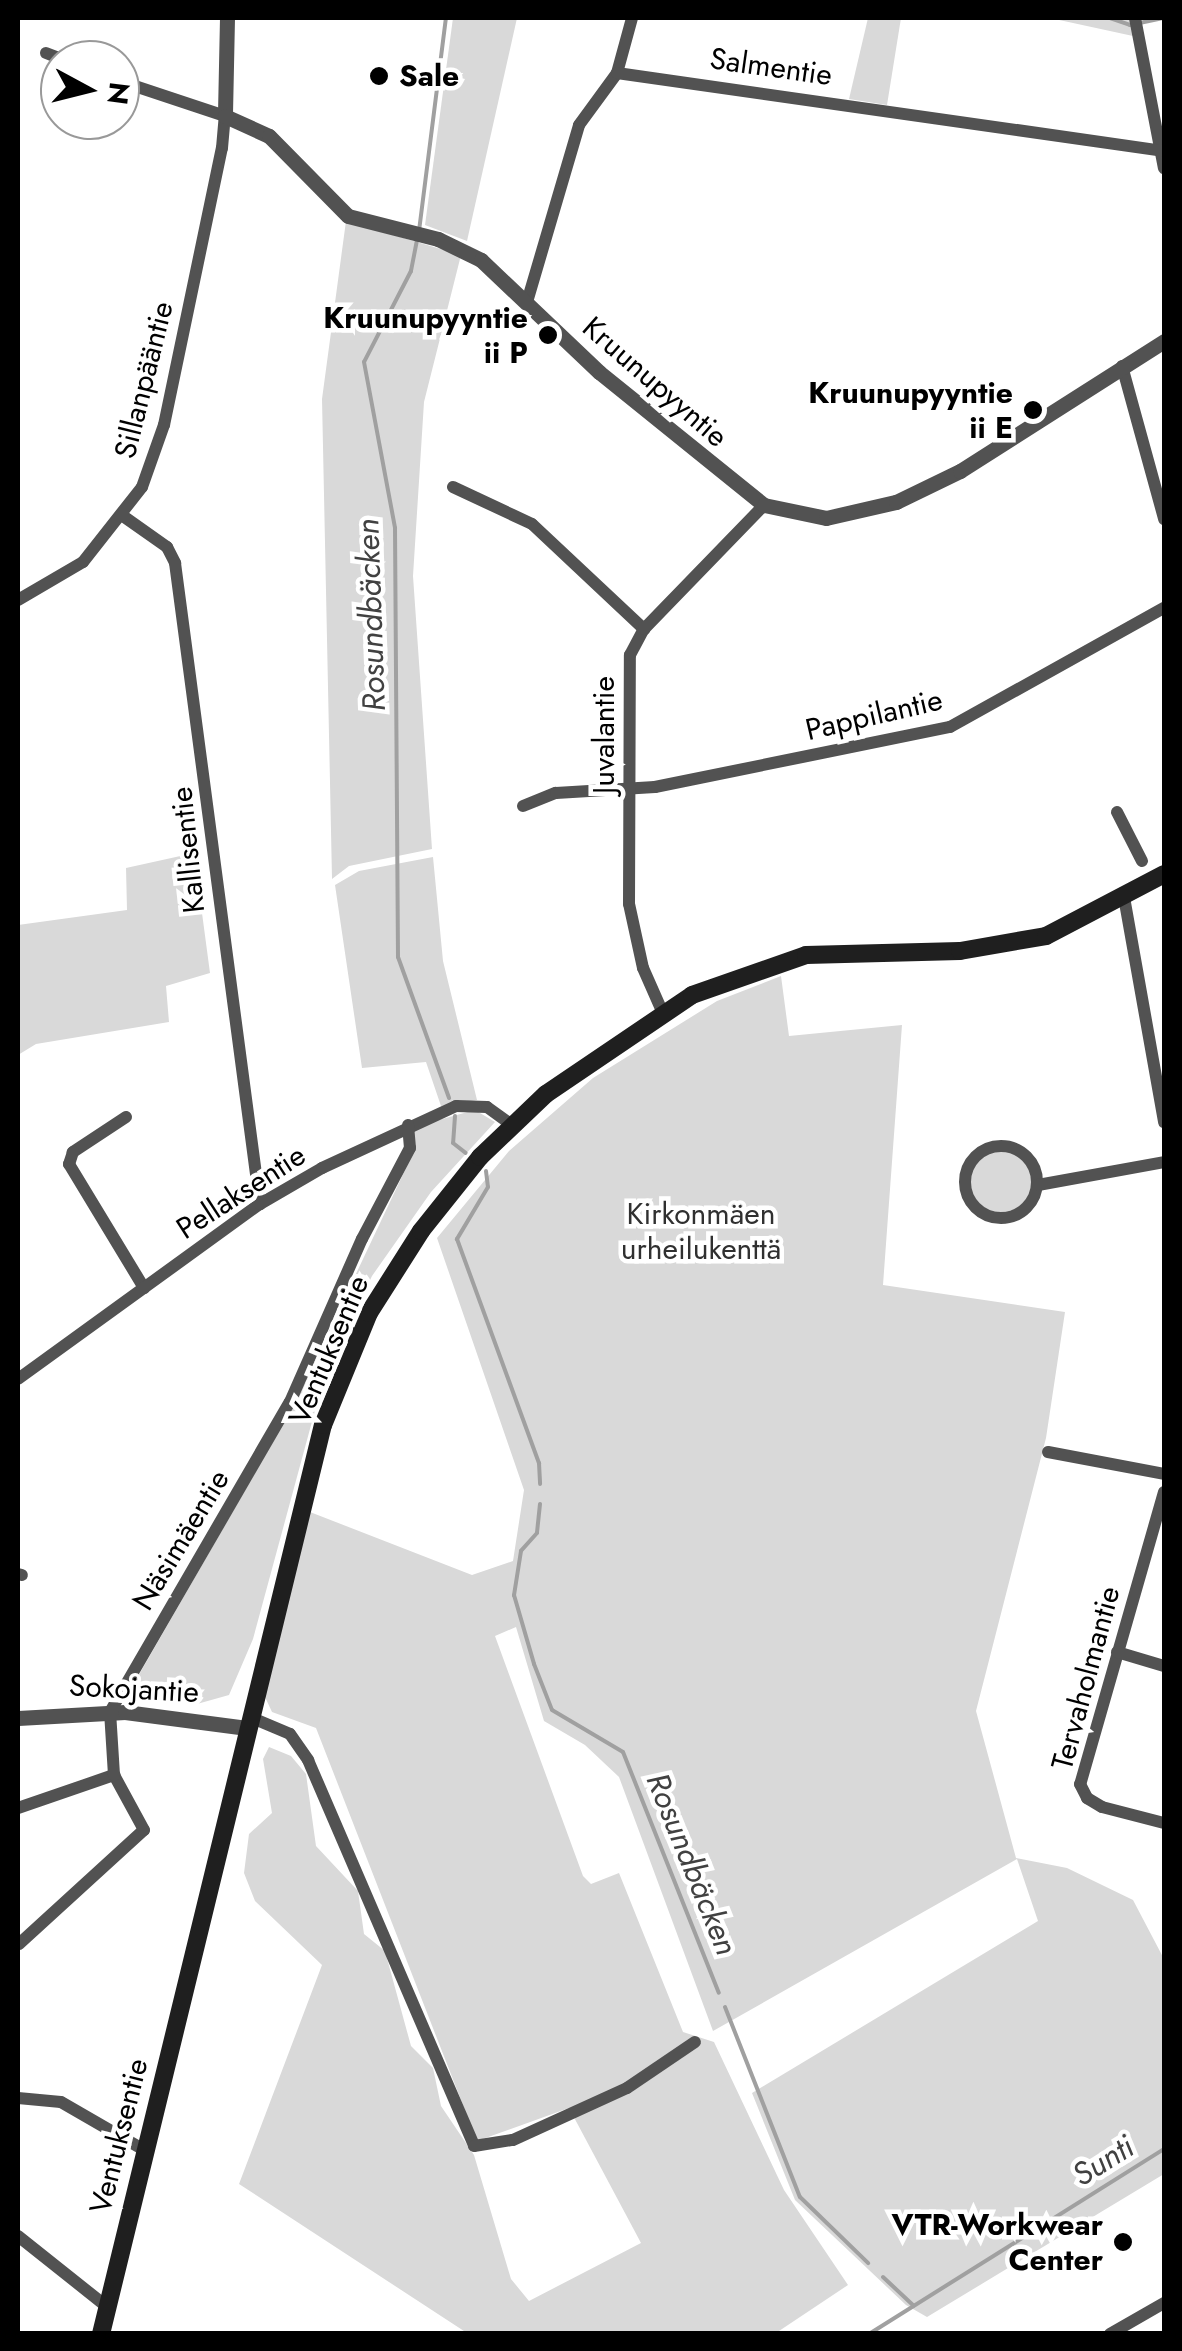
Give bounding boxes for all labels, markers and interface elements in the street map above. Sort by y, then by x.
north arrow [40,40,140,140]
street label: Salmentie [708,41,834,93]
place label: Sale [399,58,459,94]
marker: Sale [368,65,390,87]
text: N [97,80,140,107]
street label: Sillanpääntie [107,298,181,462]
place label: Kruunupyyntie ii P [323,300,528,370]
street label: Kruunupyyntie [575,309,735,455]
marker: Kruunupyyntie ii P [537,324,559,346]
place label: Kruunupyyntie ii E [808,375,1013,446]
marker: Kruunupyyntie ii E [1022,399,1044,421]
water label: Rosundbäcken [348,518,394,712]
street label: Juvalantie [586,676,622,794]
street label: Pappilantie [802,682,946,748]
street label: Kallisentie [163,785,213,915]
street label: Pellaksentie [170,1137,312,1247]
park label: Kirkonmäen urheilukenttä [621,1196,781,1266]
street label: Ventuksentie [281,1270,377,1430]
street label: Näsimäentie [125,1463,237,1617]
street label: Tervaholmantie [1044,1582,1128,1774]
street label: Sokojantie [68,1668,200,1710]
water label: Rosundbäcken [638,1767,746,1961]
street label: Ventuksentie [82,2055,156,2217]
water label: Sunti [1065,2127,1141,2195]
place label: VTR-Workwear Center [891,2207,1103,2278]
marker: VTR-Workwear Center [1112,2231,1134,2253]

